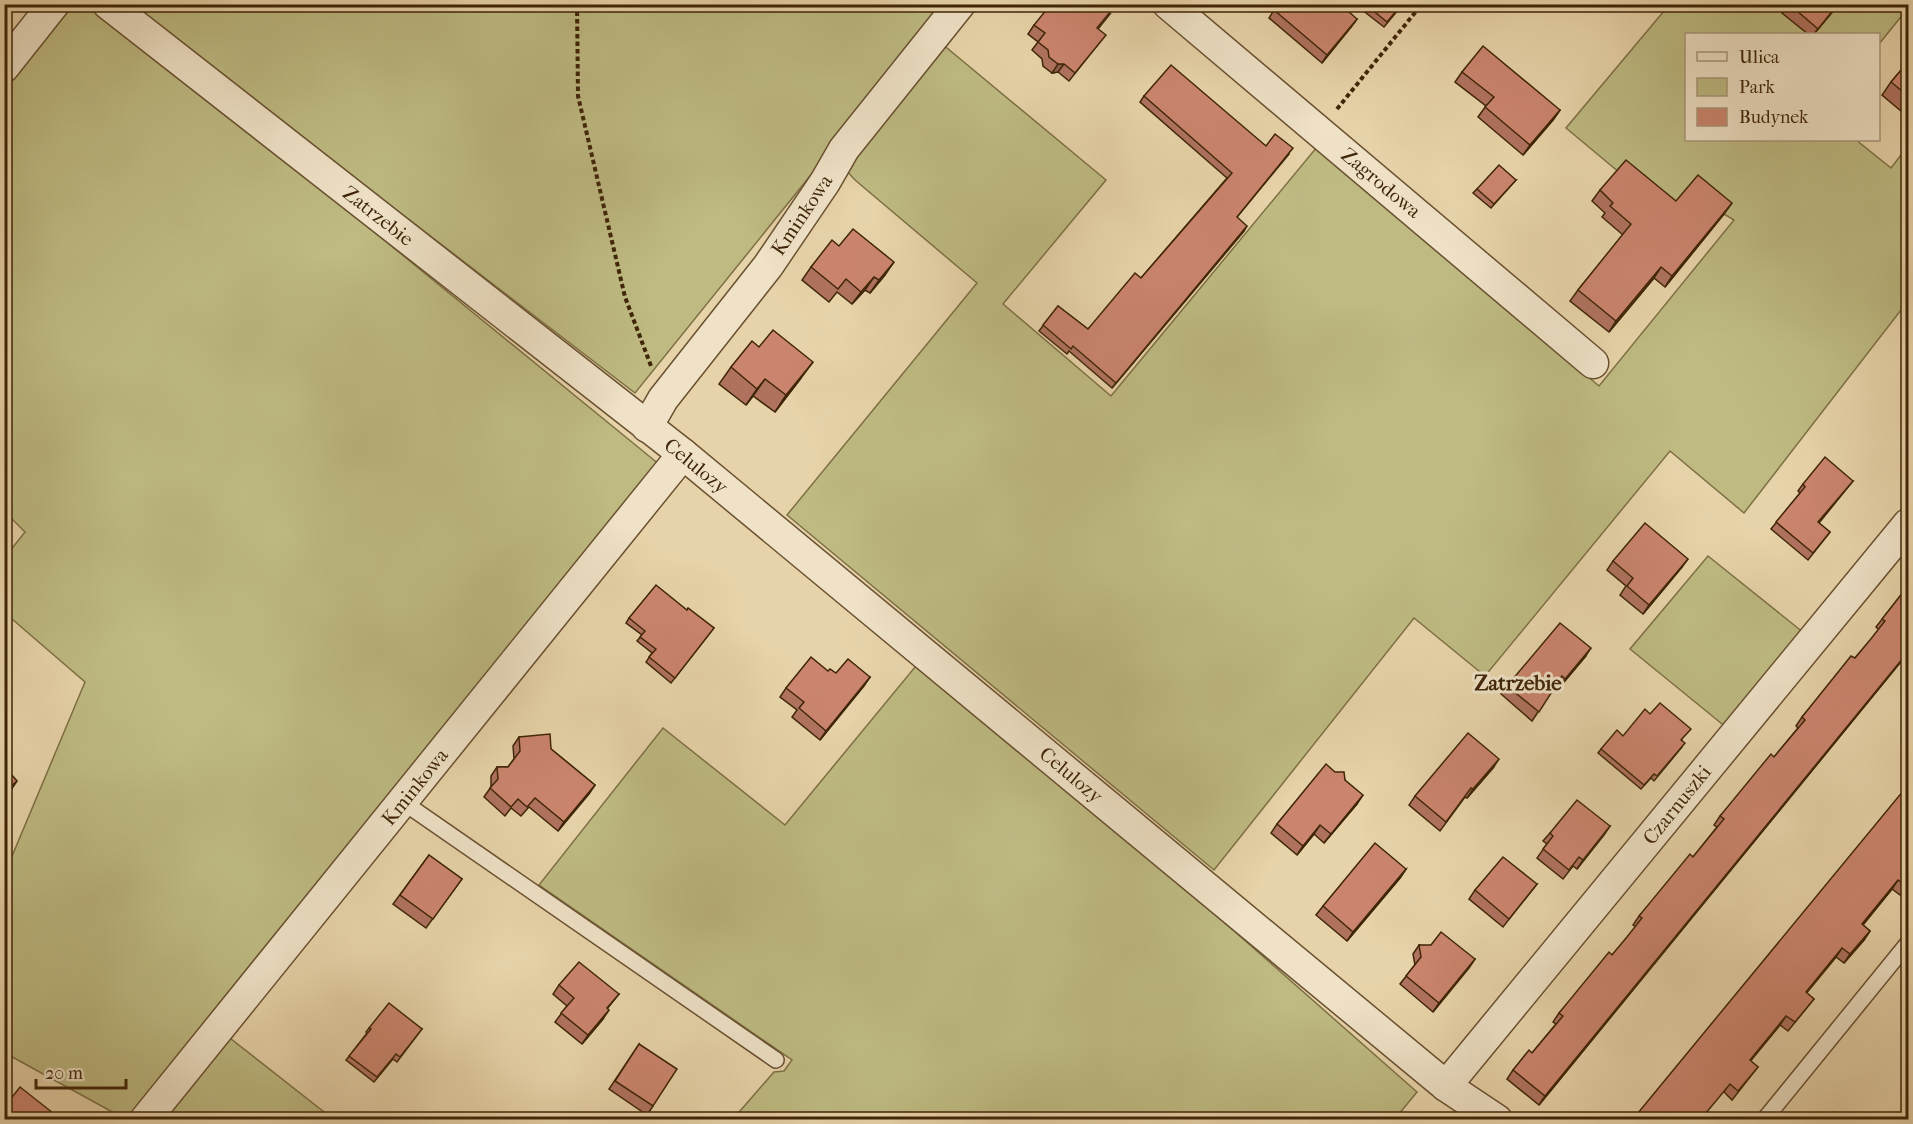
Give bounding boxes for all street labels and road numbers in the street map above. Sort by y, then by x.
street label: Zagrodowa [1337,143,1426,223]
street label: Kminkowa [767,170,838,260]
street label: Zatrzebie [338,181,418,251]
street label: Celulozy [660,433,733,499]
street label: Celulozy [1035,742,1108,809]
street label: Kminkowa [377,743,453,830]
street label: Czarnuszki [1638,761,1716,849]

